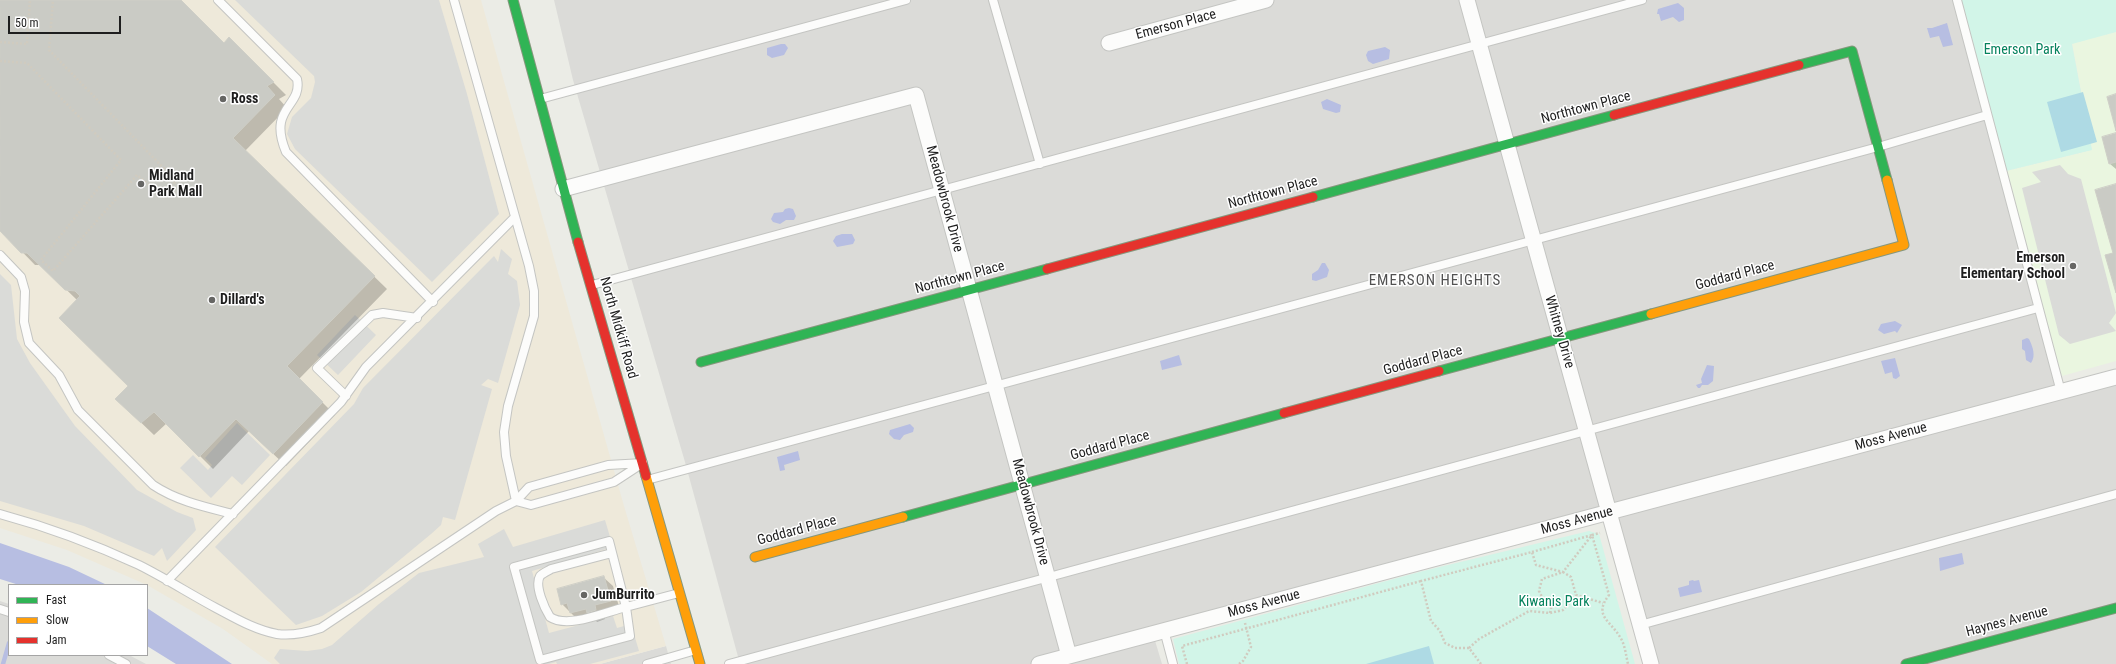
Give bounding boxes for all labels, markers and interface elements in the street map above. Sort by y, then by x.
street label: Emerson Place [1134,6,1218,44]
scale bar [10,8,123,34]
text: 50 m [15,16,39,30]
park label: Emerson Park [1984,42,2060,58]
street label: Northtown Place [1539,88,1633,128]
place label: Ross [231,91,258,107]
marker: Ross [218,94,228,104]
street label: Meadowbrook Drive [922,144,966,254]
place label: Midland Park Mall [149,168,202,200]
street label: Northtown Place [1226,173,1320,213]
marker: Midland Park Mall [136,179,146,189]
place label: Emerson Elementary School [1960,250,2065,282]
street label: Goddard Place [1694,257,1776,295]
street label: Northtown Place [913,258,1007,298]
marker: Emerson Elementary School [2068,261,2078,271]
district label: EMERSON HEIGHTS [1369,272,1501,290]
street label: North Midkiff Road [595,275,641,381]
place label: Dillard's [220,292,265,308]
street label: Whitney Drive [1541,294,1577,370]
marker: Dillard's [207,295,217,305]
street label: Goddard Place [1382,342,1464,380]
street label: Moss Avenue [1853,419,1929,455]
street label: Goddard Place [1069,427,1151,465]
street label: Meadowbrook Drive [1008,457,1052,567]
street label: Moss Avenue [1539,503,1615,539]
street label: Goddard Place [756,512,838,550]
legend [8,584,148,656]
street label: Moss Avenue [1226,586,1302,622]
place label: JumBurrito [592,587,655,603]
marker: JumBurrito [579,590,589,600]
text: Fast [46,593,66,607]
park label: Kiwanis Park [1518,594,1590,610]
street label: Haynes Avenue [1964,603,2050,641]
text: Slow [46,613,69,627]
text: Jam [46,633,67,647]

